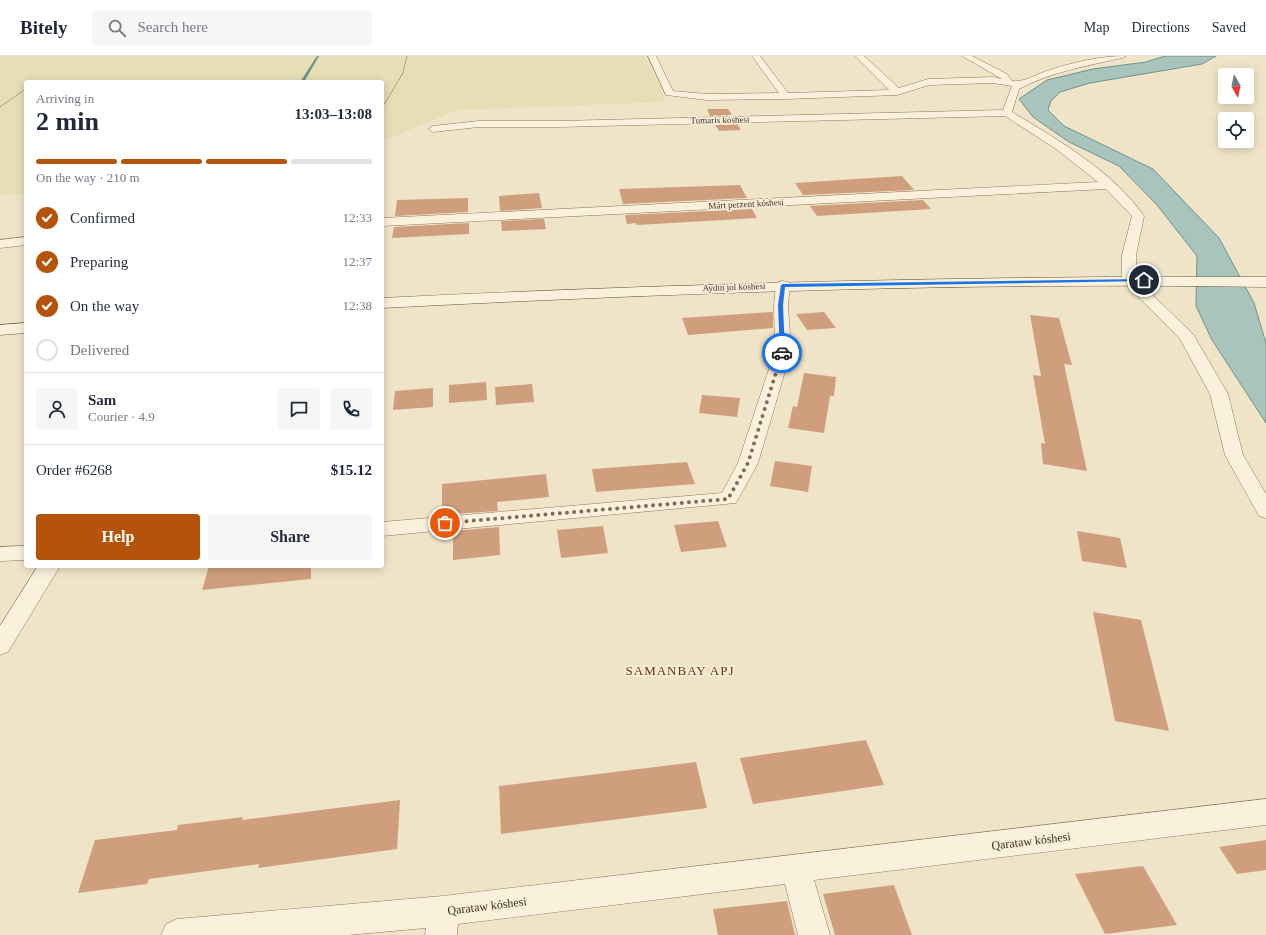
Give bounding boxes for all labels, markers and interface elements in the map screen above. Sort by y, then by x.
search box [92,10,372,46]
text: Bitely [20,17,68,38]
icon: search [106,17,128,39]
text: Search here [138,19,208,35]
text: Map [1084,20,1109,35]
text: Directions [1131,20,1190,35]
text: Saved [1212,20,1246,35]
north arrow [1218,68,1254,104]
map controls [1218,68,1254,148]
text: Arriving in [36,91,94,106]
text: 13:03–13:08 [295,106,372,122]
text: 2 min [36,107,99,136]
button: locate [1218,112,1254,148]
street label: Tumaris kóshesi [690,114,750,126]
text: On the way · 210 m [36,170,140,185]
street label: Márt perzent kóshesi [708,197,784,211]
icon: check [36,207,58,229]
text: Confirmed [70,210,135,226]
text: 12:33 [342,210,372,225]
icon: check [36,251,58,273]
text: Preparing [70,254,128,270]
text: 12:37 [342,254,372,269]
pin [1127,263,1161,297]
icon: home [1133,269,1155,291]
street label: Aydın jol kóshesi [703,281,766,293]
icon: check [36,295,58,317]
text: On the way [70,298,139,314]
text: 12:38 [342,298,372,313]
courier [762,333,802,373]
text: Delivered [70,342,129,358]
icon: car [771,342,793,364]
button: person [36,388,78,430]
button: chat [278,388,320,430]
button: phone [330,388,372,430]
text: Sam [88,392,116,408]
text: Courier · 4.9 [88,409,155,424]
text: Order #6268 [36,462,112,478]
text: $15.12 [331,462,372,478]
pin [428,506,462,540]
icon: bag [434,512,456,534]
button: Help [36,514,200,560]
button: Share [208,514,372,560]
district label: SAMANBAY APJ [626,663,734,678]
street label: Qarataw kóshesi [991,829,1072,853]
street label: Qarataw kóshesi [447,894,528,918]

